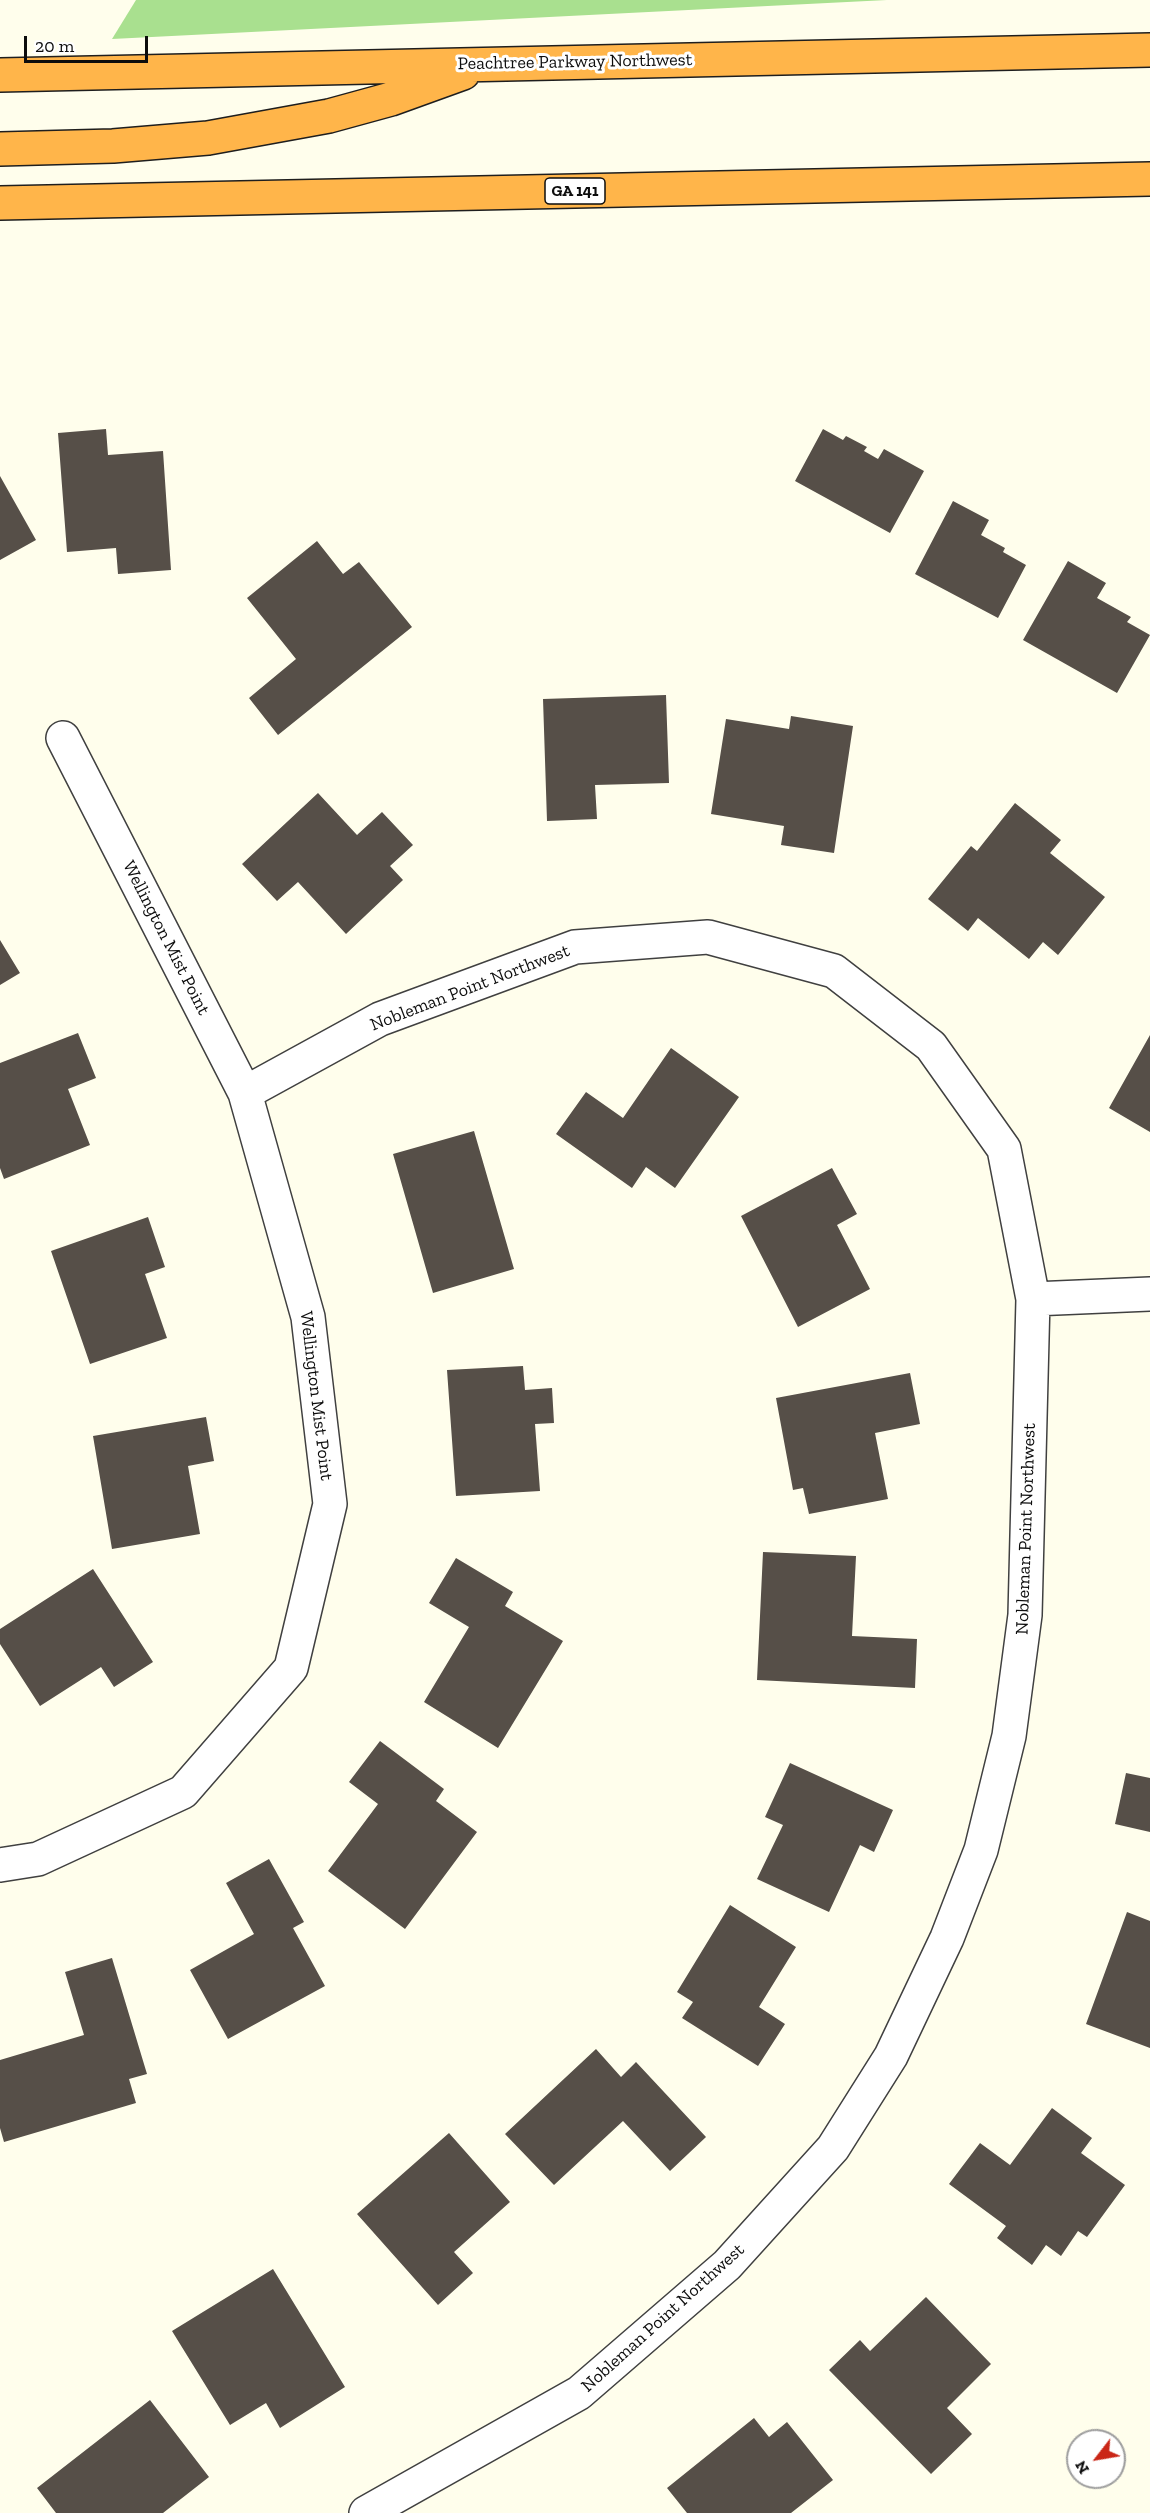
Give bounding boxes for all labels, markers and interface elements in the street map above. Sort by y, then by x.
scale bar [27,24,152,62]
text: 20 m [35,35,74,57]
street label: Peachtree Parkway Northwest [458,49,692,75]
road number: GA 141 [545,178,605,204]
street label: Wellington Mist Point [118,857,214,1019]
street label: Nobleman Point Northwest [367,940,573,1036]
street label: Wellington Mist Point [295,1310,337,1482]
street label: Nobleman Point Northwest [1012,1423,1040,1635]
street label: Nobleman Point Northwest [577,2239,749,2397]
north arrow [1066,2429,1126,2489]
text: N [1071,2457,1093,2478]

